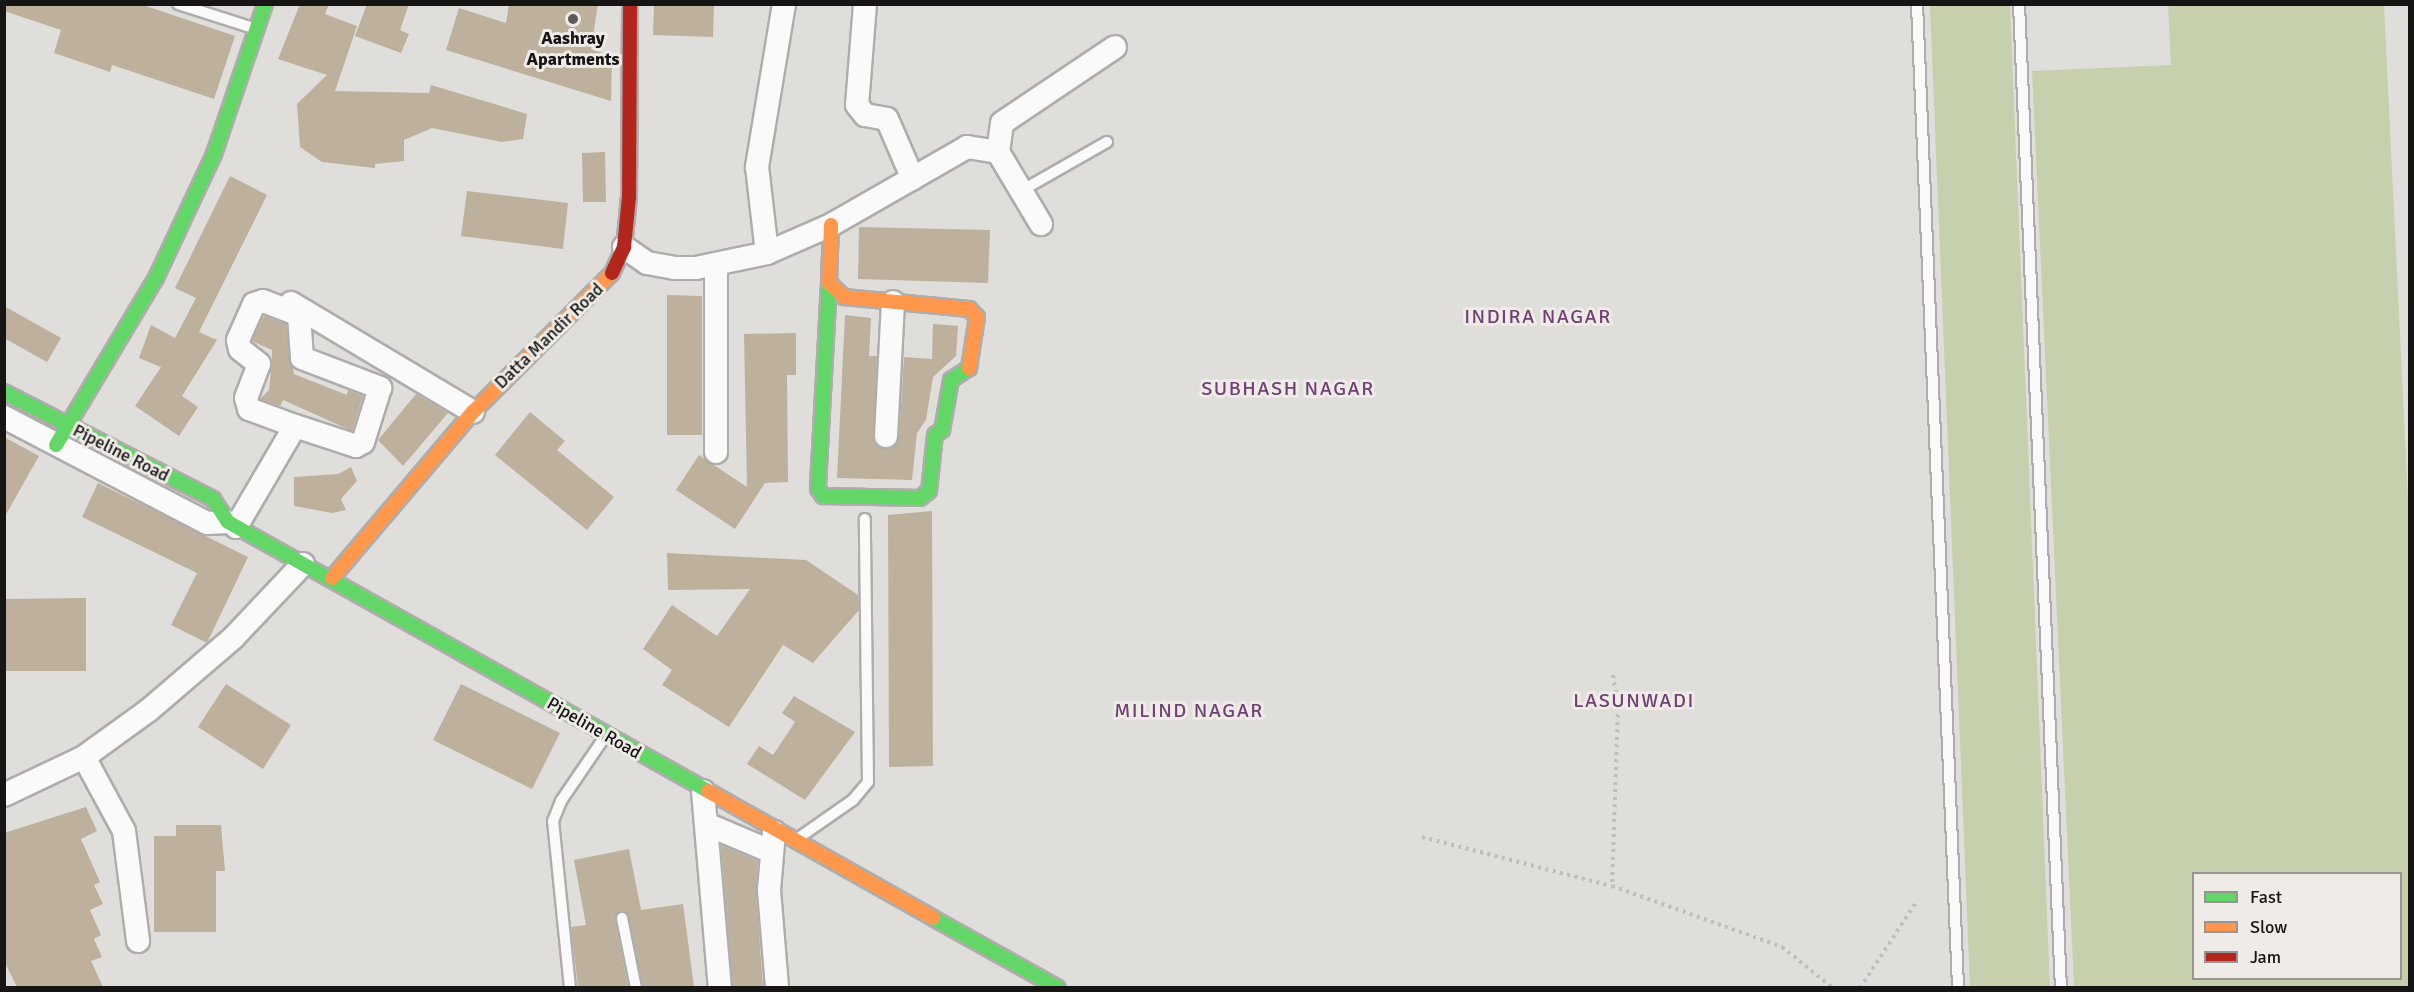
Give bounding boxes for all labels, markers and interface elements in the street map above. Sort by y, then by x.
marker: Aashray Apartments [566,12,580,26]
place label: Aashray Apartments [526,28,620,70]
street label: Datta Mandir Road [490,279,608,393]
district label: INDIRA NAGAR [1464,304,1612,328]
district label: SUBHASH NAGAR [1201,376,1375,400]
street label: Pipeline Road [69,420,173,486]
district label: LASUNWADI [1573,688,1695,712]
street label: Pipeline Road [543,692,645,764]
district label: MILIND NAGAR [1114,698,1264,722]
legend [2192,872,2402,980]
text: Fast [2250,886,2282,908]
text: Slow [2250,916,2287,938]
text: Jam [2250,946,2281,968]

